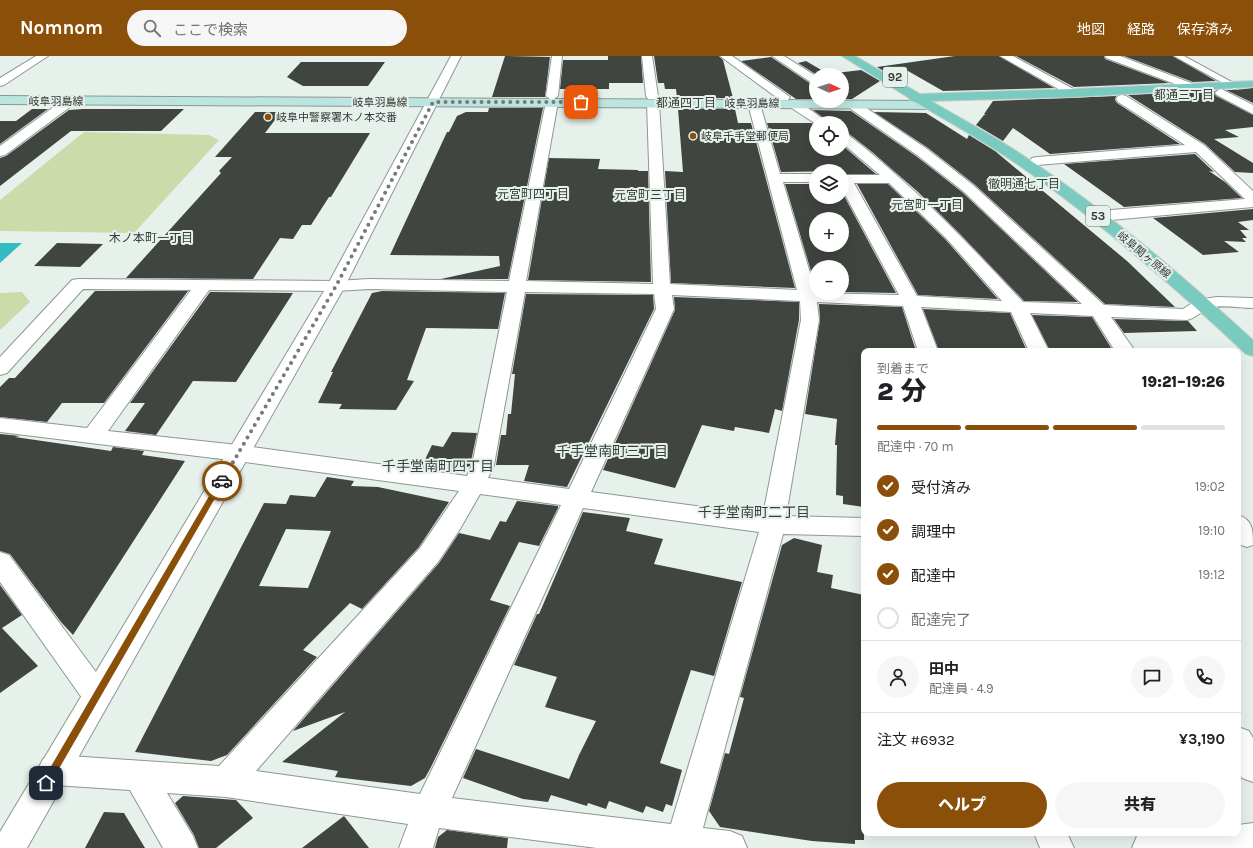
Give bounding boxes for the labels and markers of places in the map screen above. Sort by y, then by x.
pin [564,85,598,119]
place label: 岐阜中警察署木ノ本交番 [276,111,397,124]
marker: 岐阜中警察署木ノ本交番 [263,112,273,122]
place label: 岐阜千手堂郵便局 [701,130,789,143]
marker: 岐阜千手堂郵便局 [688,131,698,141]
pin [29,766,63,800]

